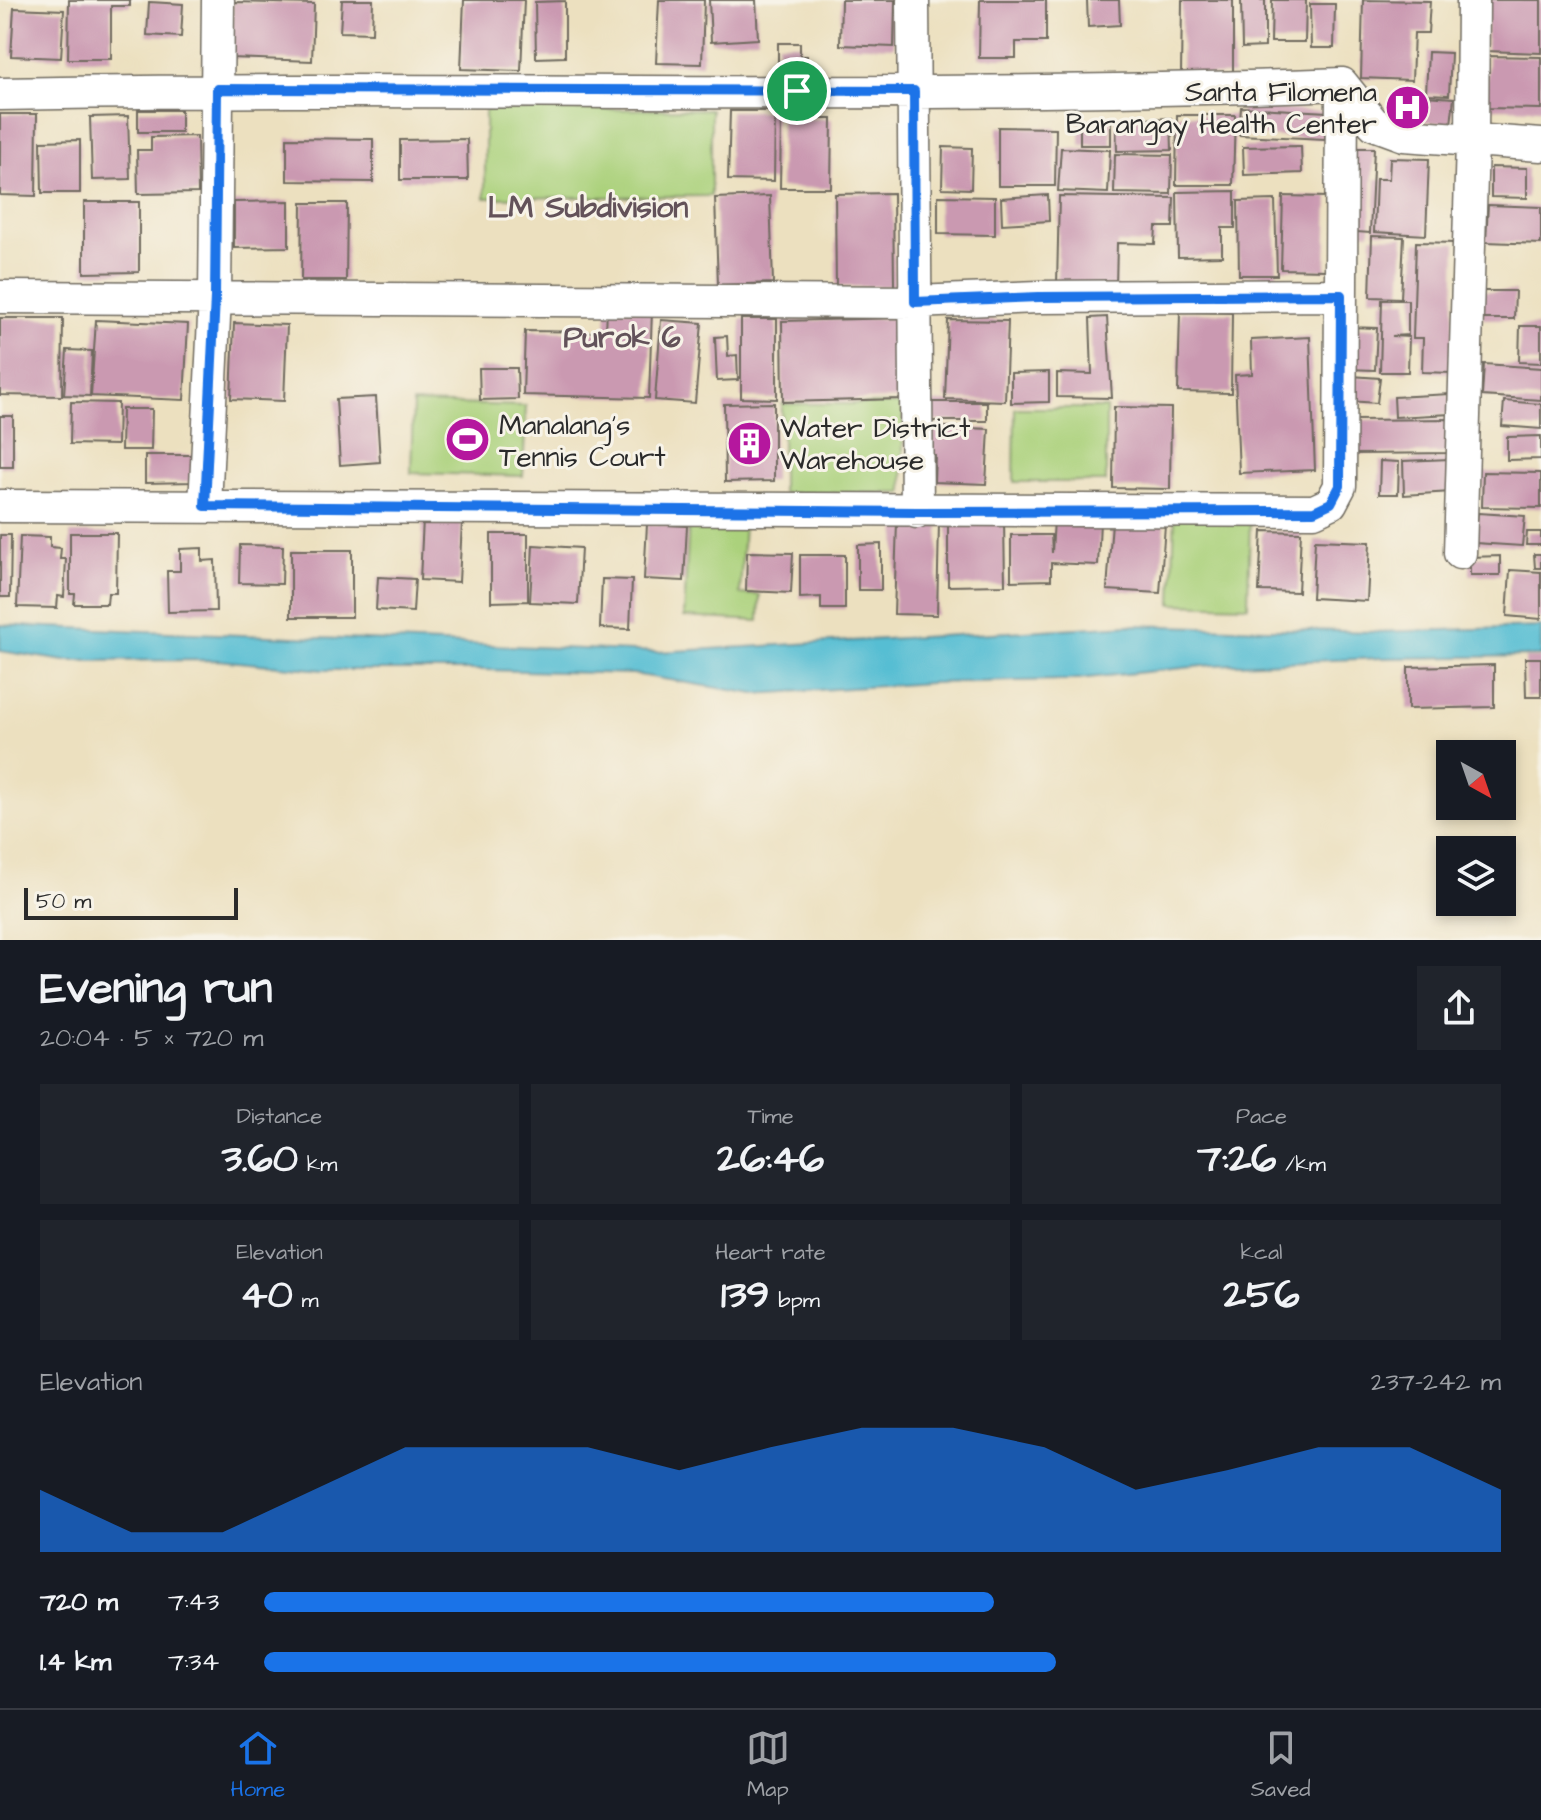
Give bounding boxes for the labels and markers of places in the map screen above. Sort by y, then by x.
pin [763,57,831,125]
place label: Santa Filomena Barangay Health Center [1066,73,1377,146]
hospital icon: Santa Filomena Barangay Health Center [1384,83,1432,131]
place label: Manalang's Tennis Court [499,406,666,477]
place label: Water District Warehouse [780,409,971,480]
sports icon: Manalang's Tennis Court [444,416,492,464]
building icon: Water District Warehouse [725,419,773,467]

